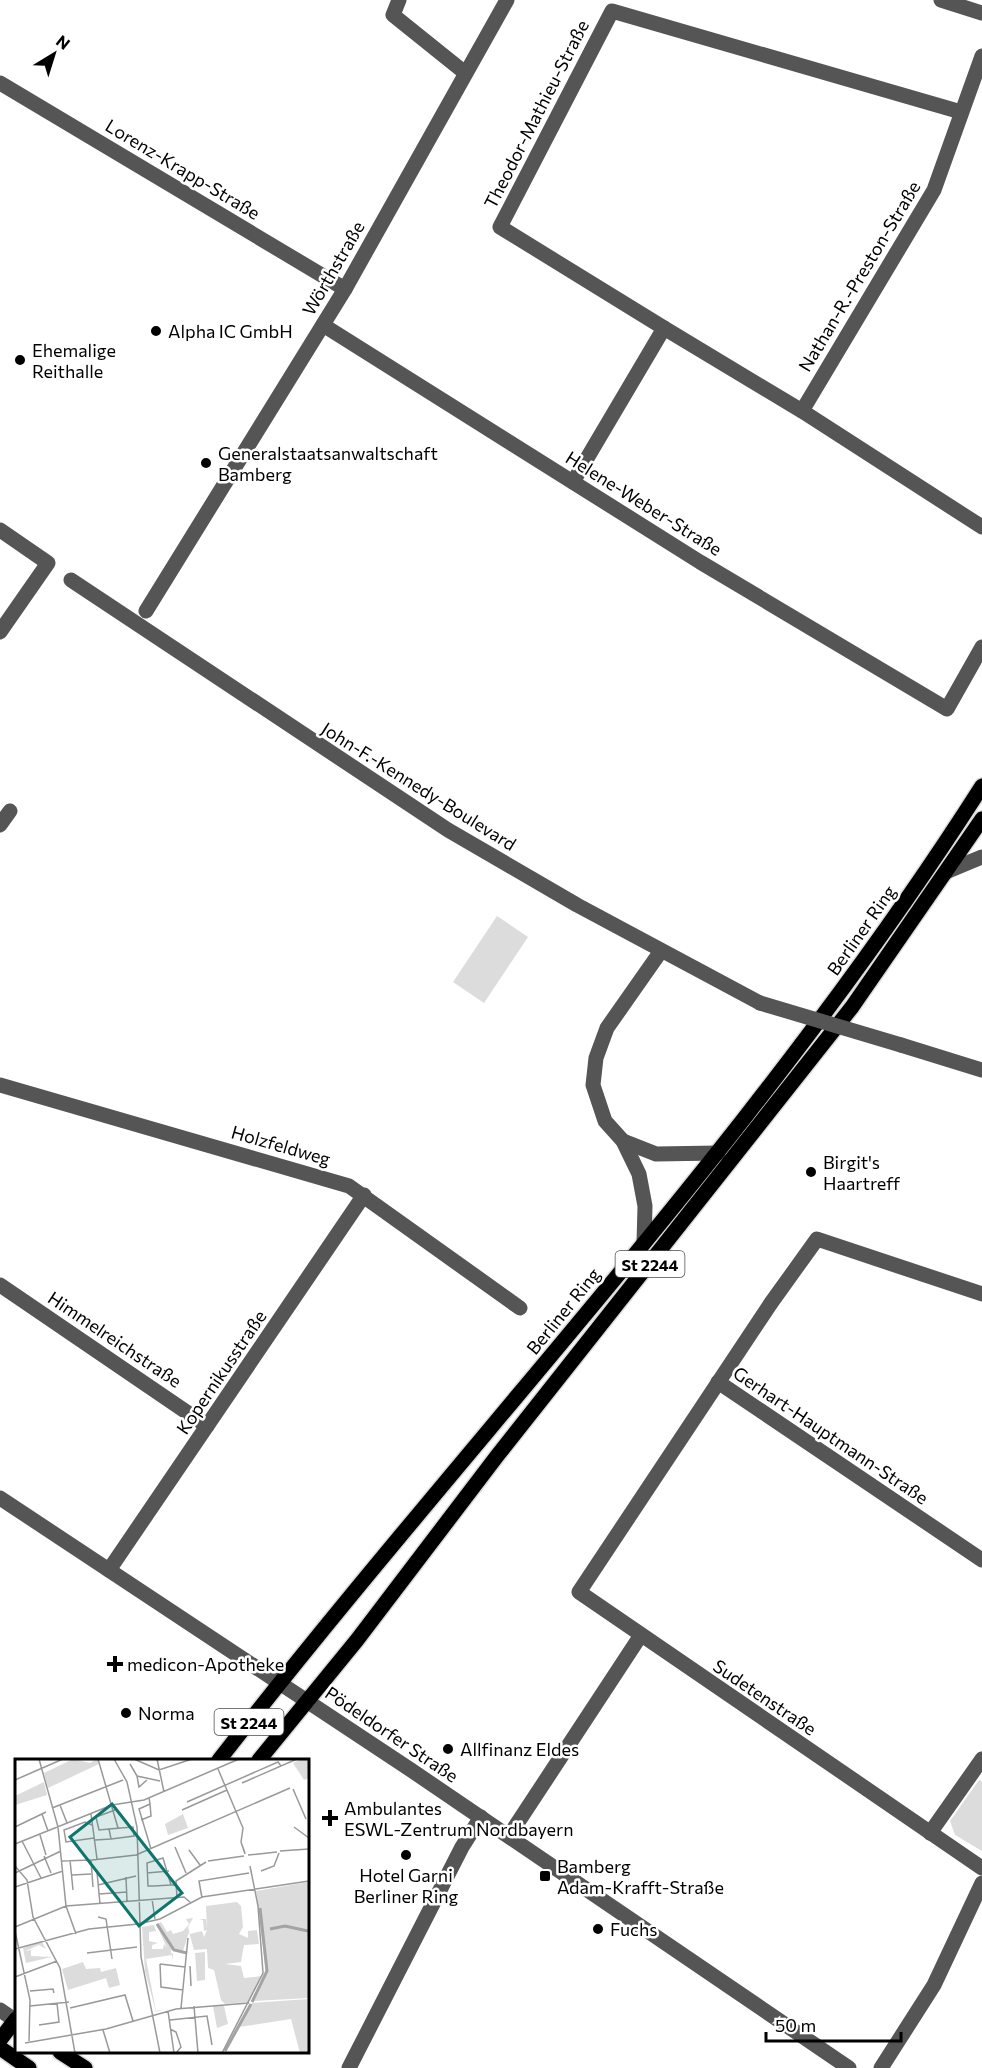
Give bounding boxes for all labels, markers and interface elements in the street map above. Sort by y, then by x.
street label: Theodor-Mathieu-Straße [479,16,593,212]
north arrow [24,24,84,84]
text: N [53,31,74,53]
street label: Lorenz-Krapp-Straße [102,114,264,224]
street label: Nathan-R.-Preston-Straße [793,177,925,375]
street label: Wörthstraße [297,217,369,319]
place label: Alpha IC GmbH [168,320,293,342]
marker: Alpha IC GmbH [149,324,163,338]
place label: Ehemalige Reithalle [32,339,116,382]
marker: Ehemalige Reithalle [13,353,27,367]
place label: Generalstaatsanwaltschaft Bamberg [218,442,438,485]
street label: Helene-Weber-Straße [562,446,726,560]
marker: Generalstaatsanwaltschaft Bamberg [199,456,213,470]
street label: John-F.-Kennedy-Boulevard [318,717,520,855]
street label: Berliner Ring [822,881,900,979]
street label: Holzfeldweg [229,1120,333,1170]
place label: Birgit's Haartreff [823,1151,900,1194]
marker: Birgit's Haartreff [804,1165,818,1179]
road number: St 2244 [616,1251,684,1277]
street label: Berliner Ring [522,1263,605,1359]
street label: Himmelreichstraße [44,1286,186,1392]
street label: Kopernikusstraße [171,1306,271,1438]
street label: Gerhart-Hauptmann-Straße [729,1361,933,1509]
place label: medicon-Apotheke [127,1653,284,1675]
street label: Sudetenstraße [709,1654,821,1740]
marker: medicon-Apotheke [108,1657,122,1671]
street label: Pödeldorfer Straße [321,1681,463,1787]
place label: Norma [138,1702,195,1724]
marker: Norma [119,1706,133,1720]
road number: St 2244 [214,1709,284,1735]
place label: Allfinanz Eldes [460,1738,579,1760]
marker: Allfinanz Eldes [441,1742,455,1756]
inset map [15,1759,309,2053]
place label: Ambulantes ESWL-Zentrum Nordbayern [344,1797,574,1840]
marker: Ambulantes ESWL-Zentrum Nordbayern [321,1809,339,1827]
marker: Hotel Garni Berliner Ring [399,1848,413,1862]
place label: Bamberg Adam-Krafft-Straße [557,1855,724,1898]
place label: Hotel Garni Berliner Ring [354,1864,459,1907]
marker: Bamberg Adam-Krafft-Straße [538,1869,552,1883]
place label: Fuchs [610,1918,658,1940]
marker: Fuchs [591,1922,605,1936]
scale bar [766,2005,901,2043]
text: 50 m [775,2014,816,2036]

